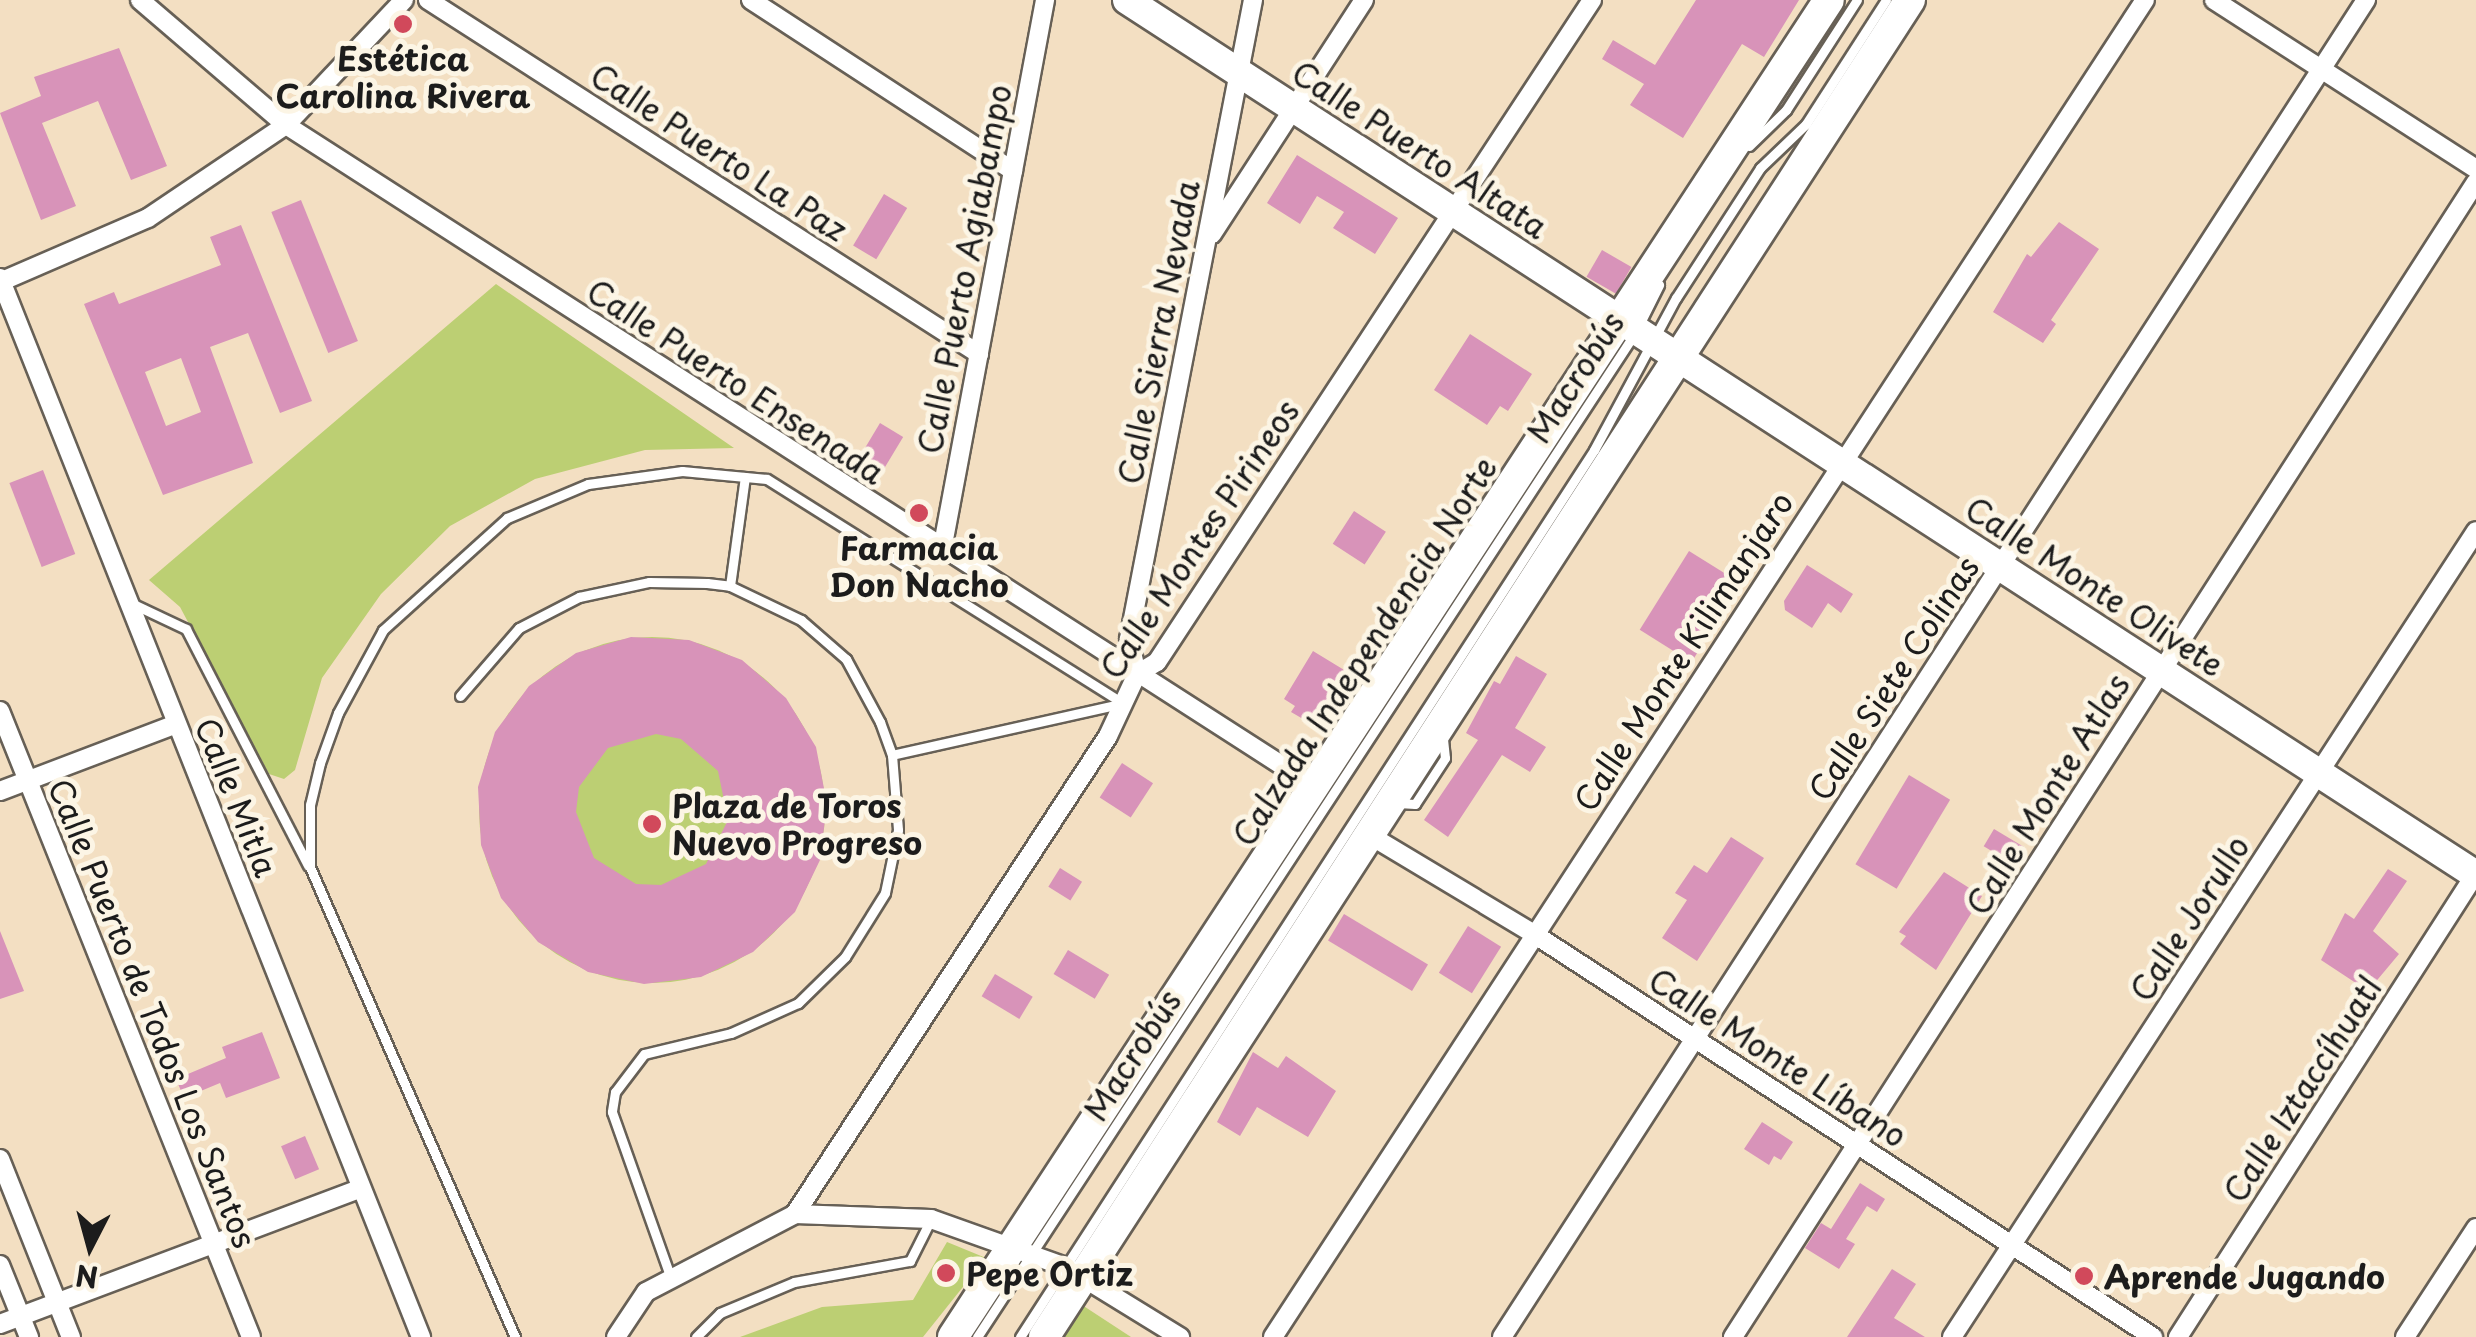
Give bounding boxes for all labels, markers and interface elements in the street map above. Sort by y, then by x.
marker: Estética Carolina Rivera [392,13,414,35]
place label: Estética Carolina Rivera [276,40,530,115]
street label: Calle Puerto Altata [1284,51,1556,247]
street label: Calle Puerto La Paz [582,54,856,250]
street label: Calle Puerto Agiabampo [909,80,1019,458]
street label: Calle Sierra Nevada [1110,177,1206,487]
street label: Calle Puerto Ensenada [579,270,893,492]
street label: Macrobús [1519,304,1631,450]
street label: Calle Montes Pirineos [1091,391,1307,687]
street label: Calzada Independencia Norte [1224,449,1504,853]
street label: Calle Monte Kilimanjaro [1564,482,1802,820]
street label: Calle Monte Olivete [1957,487,2233,685]
marker: Farmacia Don Nacho [908,502,930,524]
place label: Farmacia Don Nacho [830,529,1008,604]
street label: Calle Siete Colinas [1799,547,1987,809]
street label: Calle Monte Atlas [1958,667,2136,921]
street label: Calle Mitla [188,712,286,882]
street label: Calle Puerto de Todos Los Santos [40,771,266,1255]
place label: Plaza de Toros Nuevo Progreso [672,787,923,862]
marker: Plaza de Toros Nuevo Progreso [641,813,663,835]
street label: Calle Jorullo [2120,826,2258,1010]
street label: Calle Monte Líbano [1643,960,1913,1154]
street label: Calle Iztaccíhuatl [2214,968,2390,1210]
street label: Macrobús [1076,982,1188,1128]
north arrow [40,1197,140,1297]
place label: Pepe Ortiz [966,1254,1135,1292]
text: N [74,1255,100,1300]
place label: Aprende Jugando [2104,1257,2388,1295]
marker: Pepe Ortiz [935,1262,957,1284]
marker: Aprende Jugando [2073,1265,2095,1287]

